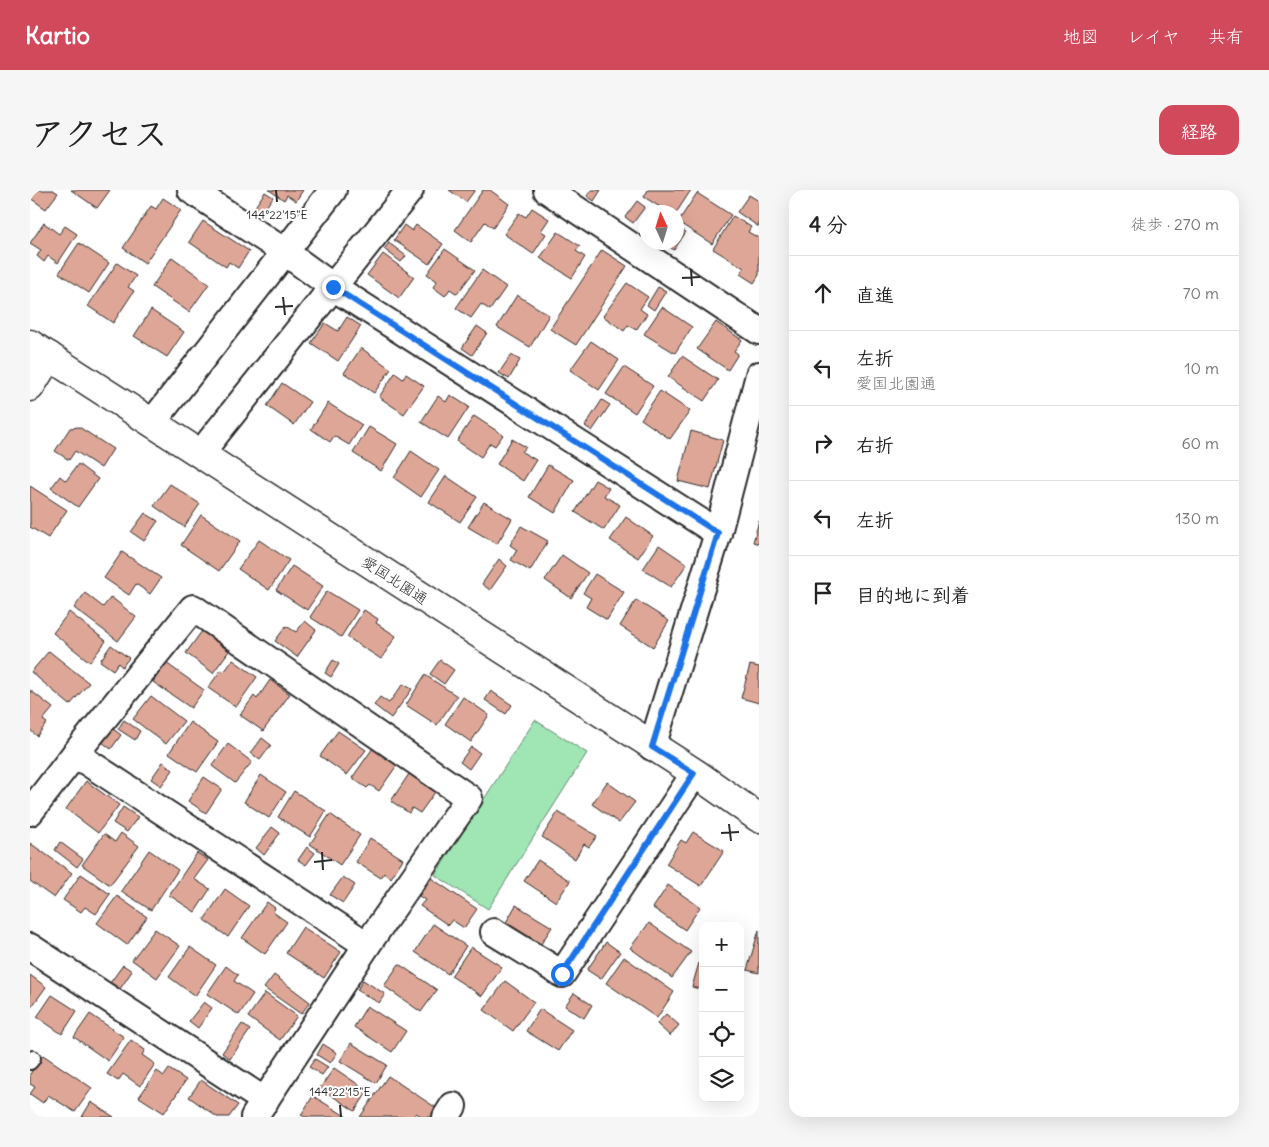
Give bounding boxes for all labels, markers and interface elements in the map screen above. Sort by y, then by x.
text: Kartio [25,20,90,50]
text: 地図 [1063,25,1099,48]
text: レイヤ [1127,25,1180,48]
text: 共有 [1208,25,1244,48]
button: 経路 [1159,105,1239,155]
text: アクセス [30,111,168,155]
north arrow [639,205,684,250]
text: 144°22'15"E [247,207,307,222]
text: 4 分 [809,211,847,238]
text: 徒歩 · 270 m [1131,214,1219,234]
route end [322,276,345,299]
icon: ahead [809,279,837,307]
text: 直進 [856,283,894,307]
text: 70 m [1183,283,1219,303]
text: 左折 [856,346,894,370]
icon: left [809,354,837,382]
text: 10 m [1184,358,1219,378]
text: 愛国北園通 [856,373,936,393]
icon: right [809,429,837,457]
text: 右折 [856,433,894,457]
text: 60 m [1181,433,1219,453]
icon: left [809,504,837,532]
text: 左折 [856,508,894,532]
text: 130 m [1175,508,1219,528]
street label: 愛国北園通 [358,552,432,608]
icon: arrive [809,579,837,607]
text: 目的地に到着 [856,583,970,607]
map controls [699,922,744,1102]
button: + [699,922,744,967]
route start [551,963,574,986]
button: − [699,967,744,1012]
button: locate [699,1012,744,1057]
button: layers [699,1057,744,1102]
text: 144°22'15"E [310,1084,370,1099]

